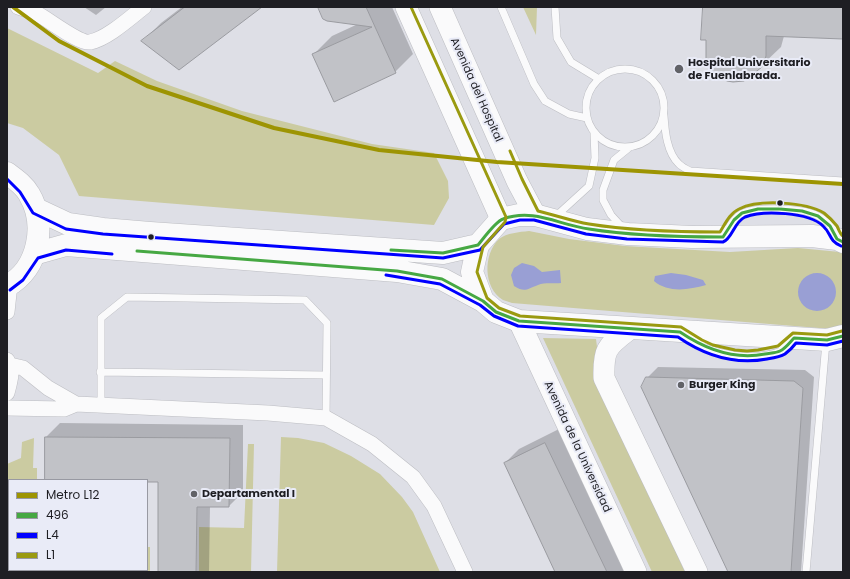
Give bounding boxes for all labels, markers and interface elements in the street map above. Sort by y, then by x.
street label: Avenida del Hospital [447,36,505,144]
place label: Hospital Universitario de Fuenlabrada. [688,56,810,82]
marker: Hospital Universitario de Fuenlabrada. [673,63,685,75]
unlabelled marker [775,198,785,208]
unlabelled marker [146,232,156,242]
place label: Burger King [689,378,755,392]
street label: Avenida de la Universidad [541,379,613,515]
marker: Burger King [676,380,686,390]
legend [8,479,148,571]
text: Metro L12 [46,486,99,503]
place label: Departamental I [202,487,295,501]
marker: Departamental I [189,489,199,499]
text: 496 [46,506,69,523]
text: L4 [46,526,59,543]
text: L1 [46,546,55,563]

